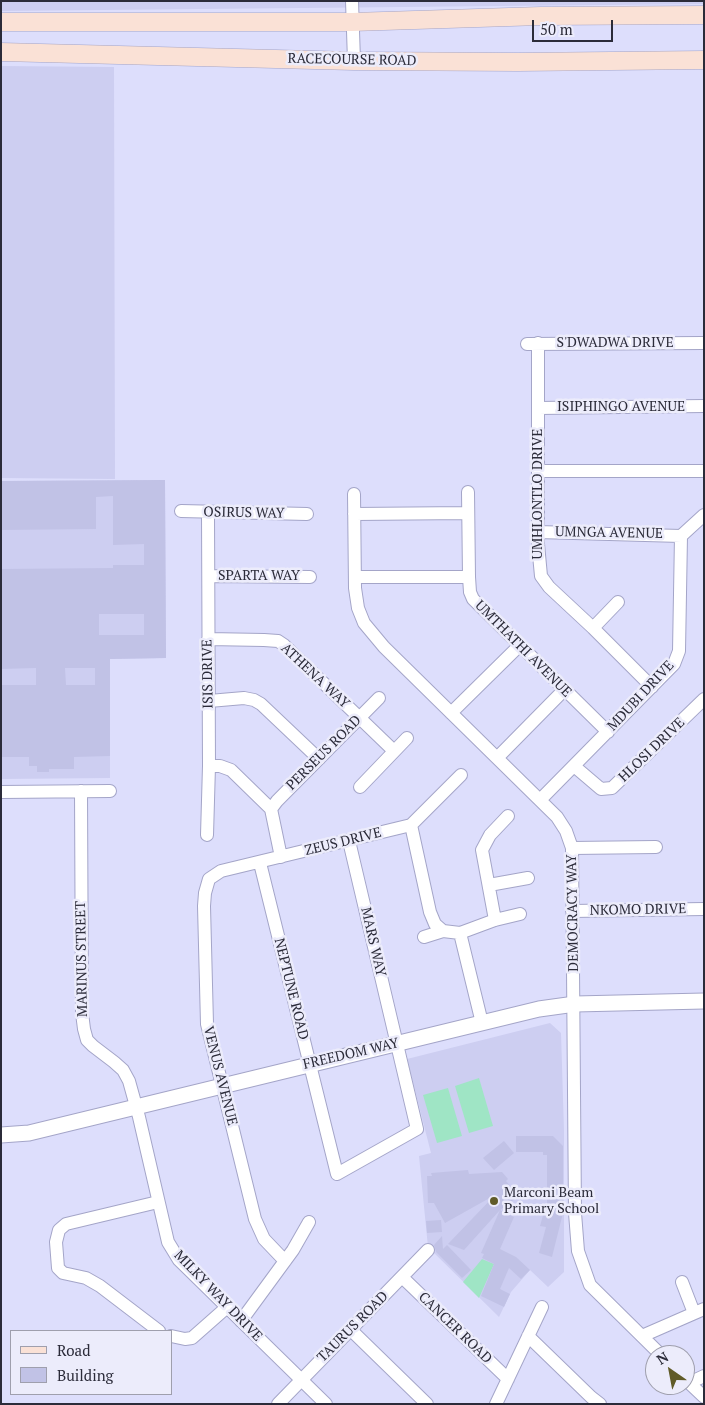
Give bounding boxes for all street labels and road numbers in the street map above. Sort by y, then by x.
street label: RACECOURSE ROAD [287,50,417,70]
street label: S'DWADWA DRIVE [556,335,674,351]
street label: ISIPHINGO AVENUE [557,399,685,415]
street label: UMHLONTLO DRIVE [530,429,546,559]
street label: OSIRUS WAY [203,504,285,522]
street label: UMNGA AVENUE [555,524,663,542]
street label: SPARTA WAY [218,568,300,584]
street label: UMTHATHI AVENUE [471,597,575,701]
street label: ISIS DRIVE [199,639,217,709]
street label: ATHENA WAY [277,640,353,712]
street label: MDUBI DRIVE [604,657,678,735]
street label: PERSEUS ROAD [283,712,365,794]
street label: HLOSI DRIVE [616,714,688,786]
street label: ZEUS DRIVE [303,824,383,860]
street label: DEMOCRACY WAY [564,854,582,972]
street label: MARINUS STREET [73,901,91,1017]
street label: NKOMO DRIVE [590,901,686,919]
street label: MARS WAY [357,906,389,978]
street label: NEPTUNE ROAD [270,936,312,1042]
street label: VENUS AVENUE [200,1025,240,1127]
street label: FREEDOM WAY [301,1035,401,1073]
street label: MILKY WAY DRIVE [170,1247,266,1345]
street label: TAURUS ROAD [314,1288,392,1366]
street label: CANCER ROAD [415,1289,495,1367]

